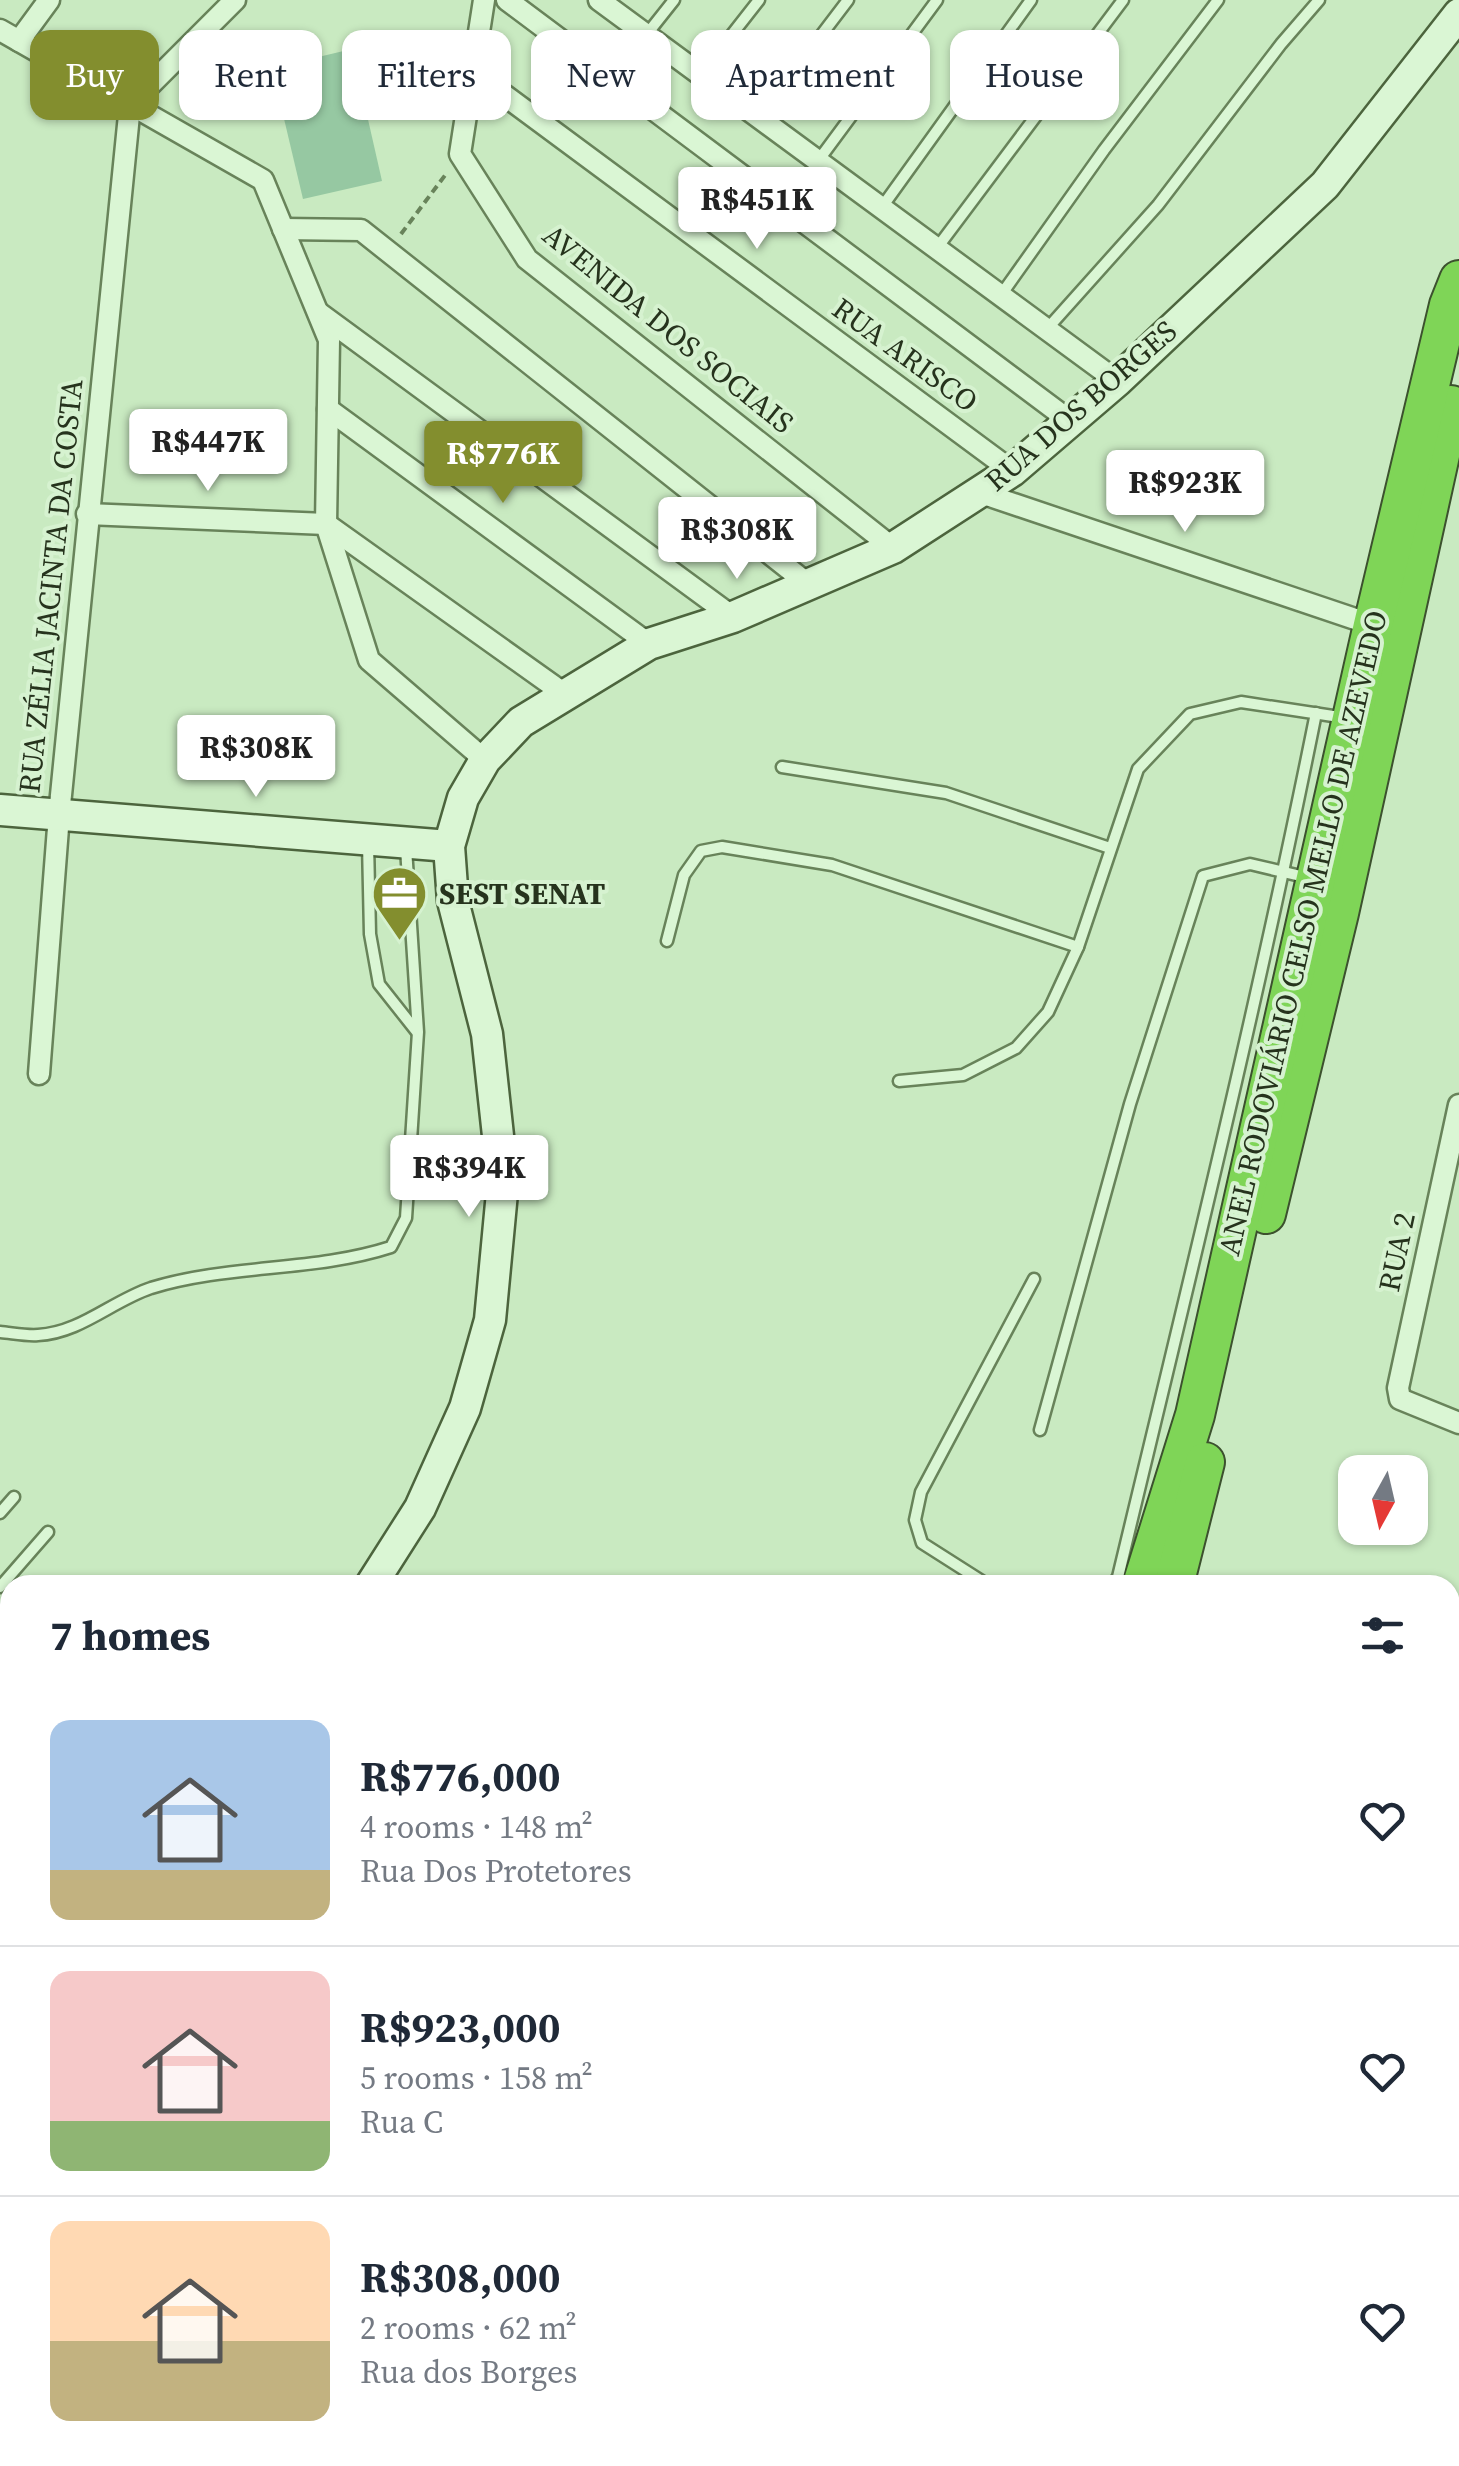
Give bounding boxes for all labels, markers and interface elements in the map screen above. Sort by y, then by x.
chip: Buy [30,30,159,120]
chip: Rent [179,30,322,120]
chip: Filters [342,30,511,120]
chip: New [531,30,671,120]
chip: Apartment [691,30,930,120]
chip: House [950,30,1119,120]
pin: R$451K [676,167,838,252]
text: R$451K [700,177,814,221]
street label: AVENIDA DOS SOCIAIS [534,214,803,443]
street label: RUA ARISCO [824,288,986,421]
street label: RUA DOS BORGES [976,311,1185,500]
street label: RUA ZÉLIA JACINTA DA COSTA [8,377,93,795]
pin: R$447K [127,409,289,494]
text: R$447K [151,419,265,463]
pin: R$776K [422,421,584,506]
text: R$776K [446,431,560,475]
pin: R$923K [1104,450,1266,535]
text: R$923K [1128,460,1242,504]
pin: R$308K [656,497,818,582]
text: R$308K [680,507,794,551]
street label: ANEL RODOVIÁRIO CELSO MELLO DE AZEVEDO [1208,606,1397,1260]
pin: R$308K [175,715,337,800]
text: R$308K [199,725,313,769]
office icon: SEST SENAT [370,864,430,943]
place label: SEST SENAT [439,873,605,914]
pin: R$394K [388,1135,550,1220]
text: R$394K [412,1145,526,1189]
street label: RUA 2 [1368,1209,1425,1295]
north arrow [1338,1455,1428,1545]
map controls [1338,1455,1428,1545]
text: 7 homes [50,1606,210,1664]
icon: filters [1355,1608,1410,1663]
text: R$776,000 [360,1747,561,1805]
icon: home [130,1760,250,1880]
icon: heart [1355,1793,1410,1848]
text: 4 rooms · 148 m² [360,1805,593,1849]
text: Rua Dos Protetores [360,1849,632,1893]
text: R$923,000 [360,1998,561,2056]
icon: home [130,2011,250,2131]
icon: heart [1355,2044,1410,2099]
text: 5 rooms · 158 m² [360,2056,593,2100]
text: Rua C [360,2100,443,2144]
text: R$308,000 [360,2248,561,2306]
icon: home [130,2261,250,2381]
icon: heart [1355,2294,1410,2349]
text: 2 rooms · 62 m² [360,2306,577,2350]
text: Rua dos Borges [360,2350,577,2394]

